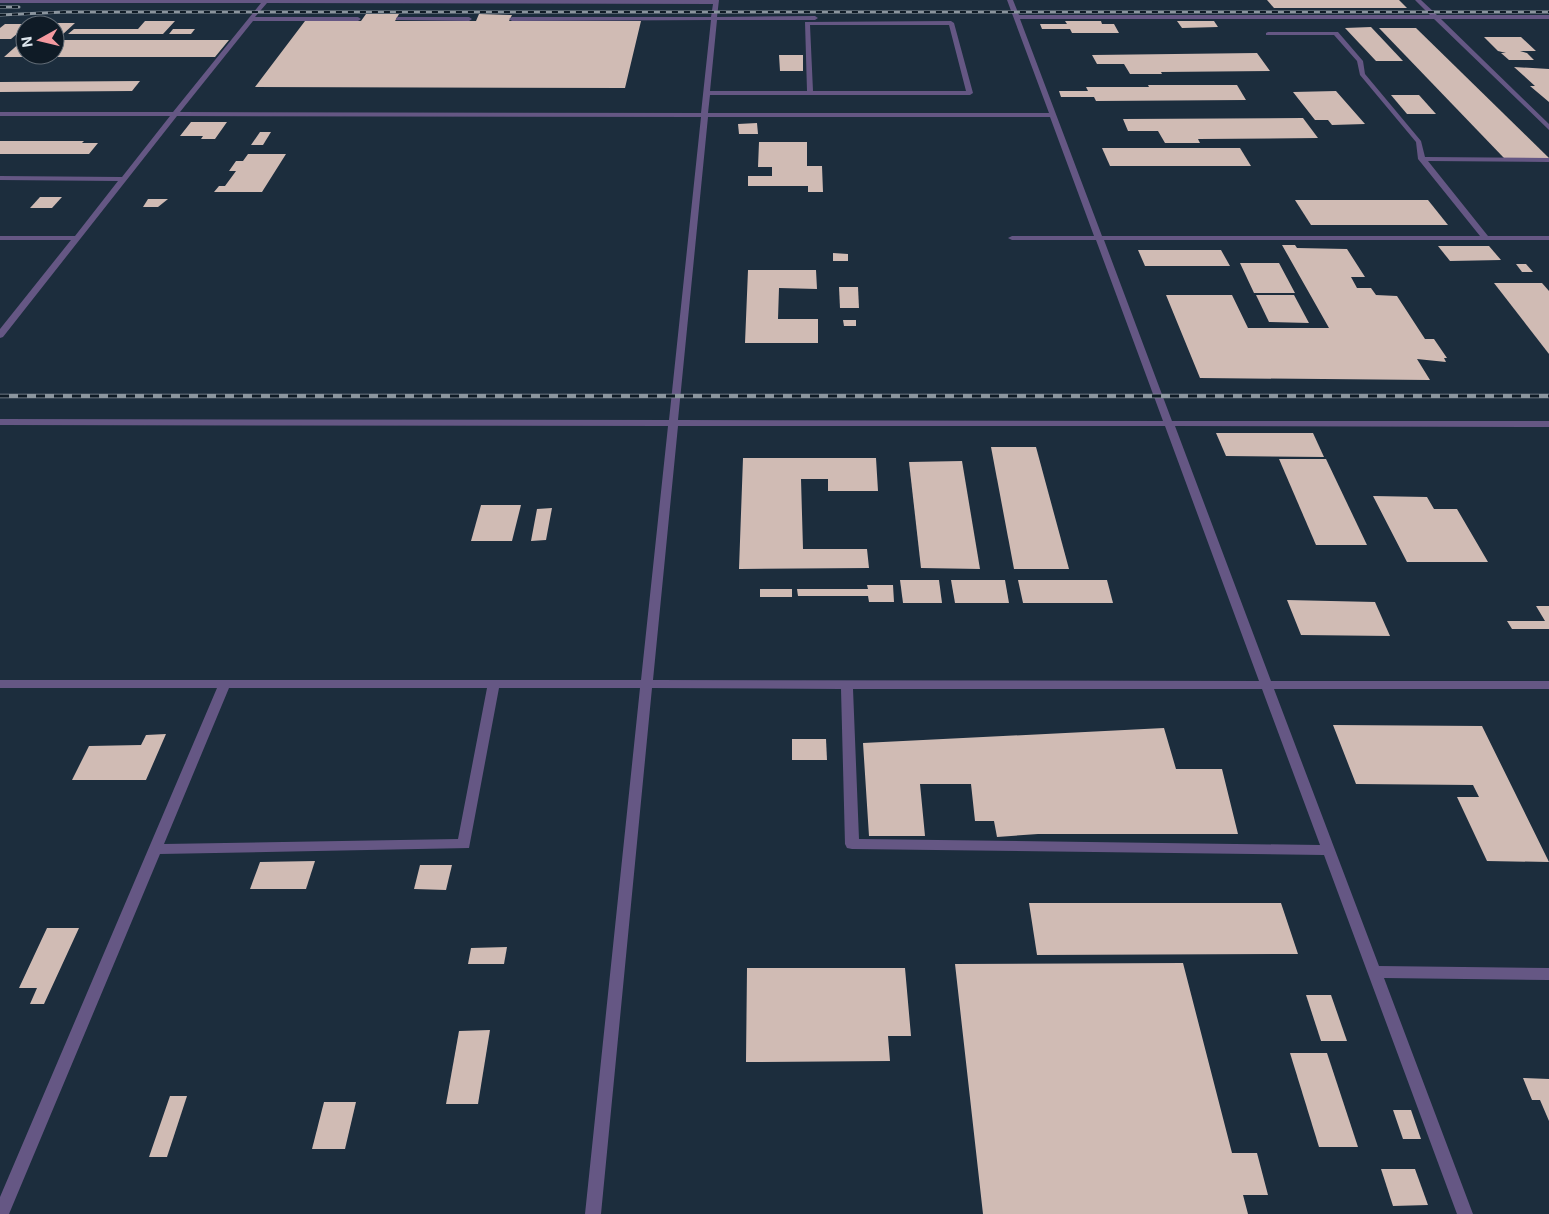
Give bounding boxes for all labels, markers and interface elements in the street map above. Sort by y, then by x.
north arrow [15,15,65,65]
text: N [17,35,36,48]

